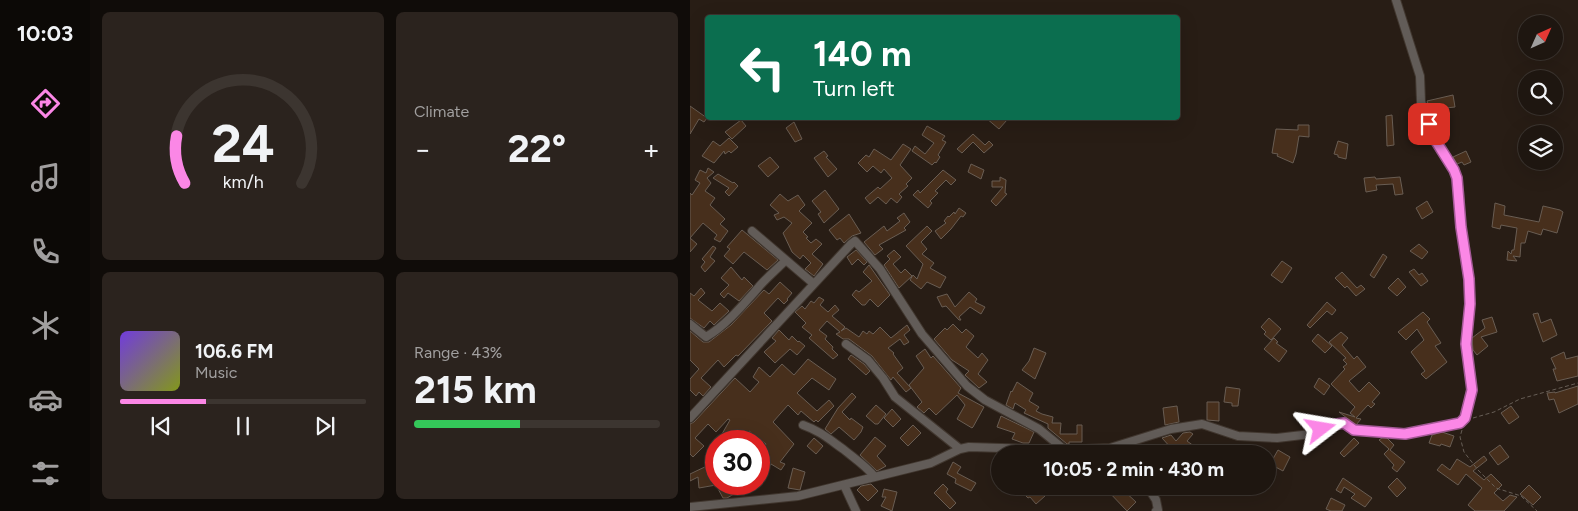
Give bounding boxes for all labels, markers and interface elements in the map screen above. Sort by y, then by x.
north arrow [1518,15,1562,60]
map controls [1518,15,1563,170]
text: 10:03 [17,20,73,47]
text: 140 m [813,33,911,75]
icon: left [730,35,795,100]
button: search [1518,70,1563,115]
text: Turn left [813,75,895,102]
icon: directions [28,86,63,121]
text: Climate [414,102,469,121]
pin [1408,103,1450,145]
icon: arrive [1415,110,1443,138]
text: 24 [211,113,275,175]
button: layers [1518,125,1563,170]
text: 22° [508,126,566,172]
text: − [414,132,431,166]
text: + [643,132,660,166]
icon: music [28,160,63,195]
text: km/h [223,171,263,192]
icon: phone [28,234,63,269]
icon: climate [28,308,63,343]
text: 106.6 FM [195,340,273,363]
text: Range · 43% [414,343,502,362]
text: Music [195,363,237,382]
text: 215 km [414,367,537,413]
icon: car [28,382,63,417]
position arrow [1294,402,1346,454]
icon: previous [147,412,175,440]
icon: pause [229,412,257,440]
icon: next [311,412,339,440]
speed limit sign: 30 [705,430,770,495]
icon: filters [28,456,63,491]
text: 10:05 · 2 min · 430 m [1043,458,1224,481]

